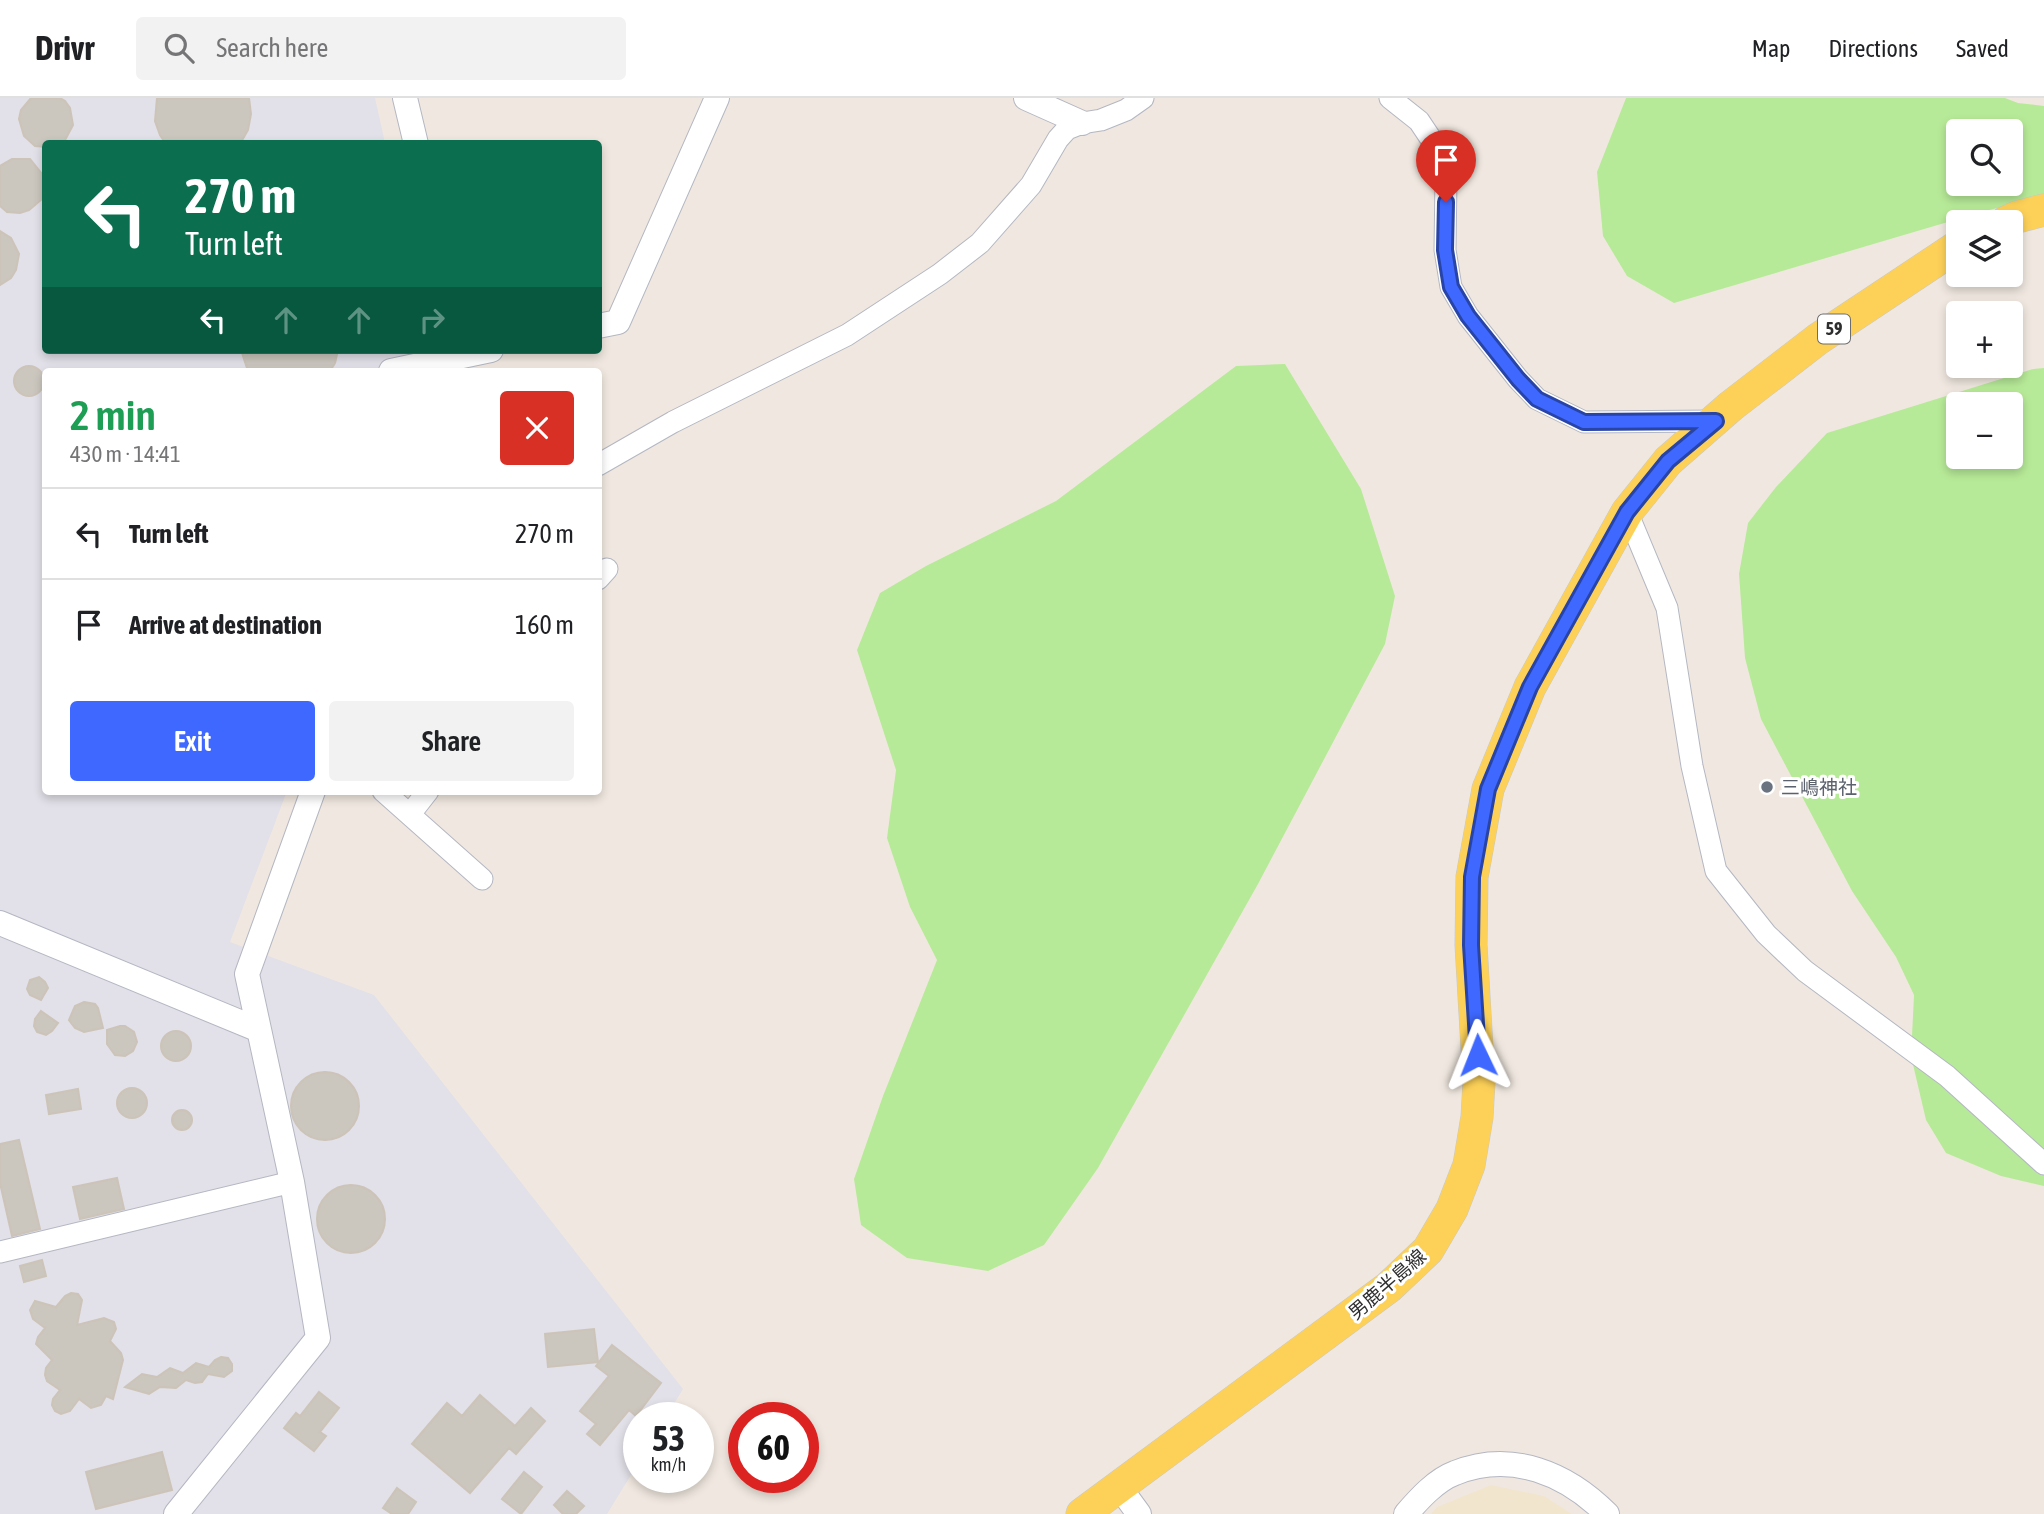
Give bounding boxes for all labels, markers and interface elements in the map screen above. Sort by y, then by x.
search box [136,17,626,80]
text: Drivr [35,29,94,67]
icon: search [160,29,198,67]
text: Search here [216,33,328,63]
text: Map [1752,35,1790,62]
text: Directions [1828,35,1918,62]
text: Saved [1956,35,2009,62]
map controls [1946,119,2023,469]
button: search [1946,119,2023,196]
pin [1416,130,1476,202]
icon: arrive [1427,141,1465,179]
text: 270 m [185,167,296,223]
icon: left [70,168,161,259]
button: layers [1946,210,2023,287]
text: Turn left [185,225,283,262]
icon: left [194,301,232,339]
icon: ahead [267,301,305,339]
icon: ahead [340,301,378,339]
icon: right [413,301,451,339]
button: + [1946,301,2023,378]
road number: 59 [1818,314,1850,344]
text: 2 min [70,391,156,439]
button: close [500,391,574,465]
button: − [1946,392,2023,469]
text: 430 m · 14:41 [70,441,181,467]
icon: left [70,515,108,553]
text: Turn left [129,519,209,549]
text: 270 m [515,519,574,549]
icon: arrive [70,606,108,644]
text: Arrive at destination [129,610,322,640]
text: 160 m [515,610,574,640]
button: Exit [70,701,315,781]
button: Share [329,701,574,781]
place label: 三嶋神社 [1781,776,1857,798]
marker: 三嶋神社 [1759,779,1775,795]
position arrow [1441,1018,1515,1092]
street label: 男鹿半島線 [1344,1245,1430,1323]
speed limit sign: 60 [728,1402,819,1493]
text: 53 [652,1418,685,1458]
text: km/h [651,1454,686,1475]

